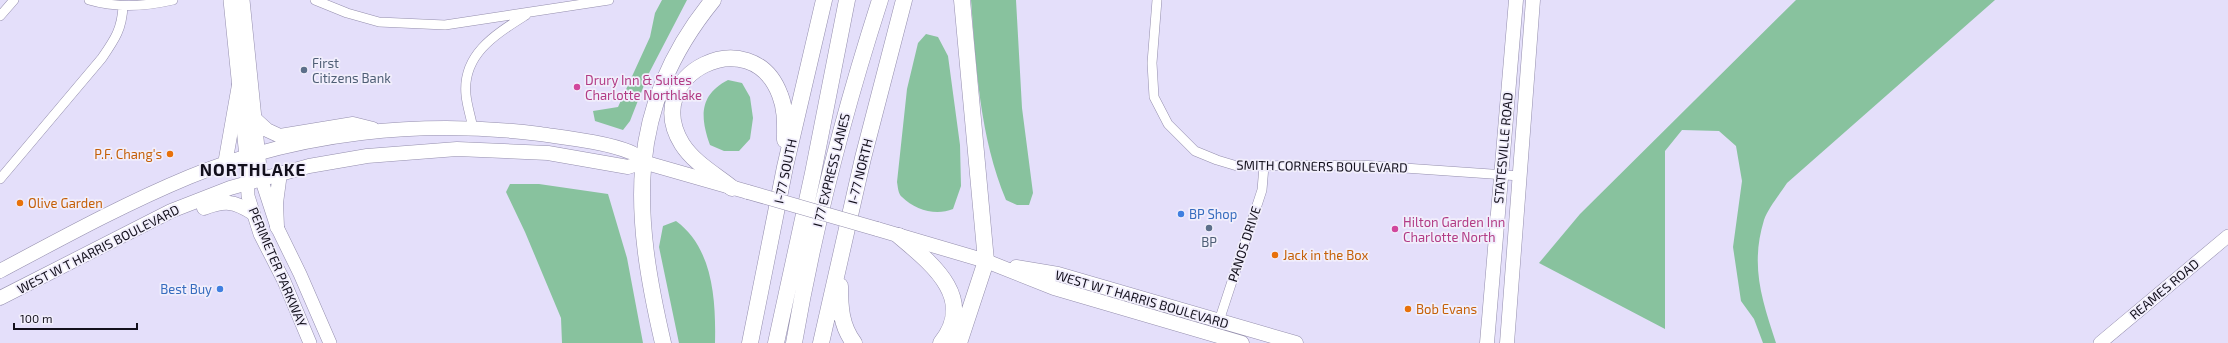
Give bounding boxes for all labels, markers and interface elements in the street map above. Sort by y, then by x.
place label: First Citizens Bank [312,55,391,86]
marker: First Citizens Bank [299,65,309,75]
place label: Drury Inn & Suites Charlotte Northlake [585,72,702,103]
marker: Drury Inn & Suites Charlotte Northlake [572,82,582,92]
street label: STATESVILLE ROAD [1490,92,1516,204]
street label: I 77 EXPRESS LANES [809,111,853,229]
street label: I-77 SOUTH [770,137,800,205]
street label: I-77 NORTH [844,137,876,205]
place label: P.F. Chang's [94,146,162,162]
marker: P.F. Chang's [165,149,175,159]
street label: SMITH CORNERS BOULEVARD [1236,157,1408,175]
district label: NORTHLAKE [200,159,306,179]
place label: Olive Garden [28,195,103,211]
marker: Olive Garden [15,198,25,208]
street label: WEST W T HARRIS BOULEVARD [14,201,182,297]
street label: PANOS DRIVE [1224,204,1264,284]
street label: PERIMETER PARKWAY [245,205,311,330]
place label: BP Shop [1189,206,1237,222]
marker: BP Shop [1176,209,1186,219]
place label: Hilton Garden Inn Charlotte North [1403,214,1505,245]
marker: BP [1204,223,1214,233]
marker: Hilton Garden Inn Charlotte North [1390,224,1400,234]
place label: BP [1201,234,1217,250]
place label: Jack in the Box [1283,247,1368,263]
marker: Jack in the Box [1270,250,1280,260]
street label: REAMES ROAD [2126,255,2202,323]
street label: WEST W T HARRIS BOULEVARD [1053,267,1231,331]
place label: Best Buy [160,281,212,297]
marker: Best Buy [215,284,225,294]
place label: Bob Evans [1416,301,1477,317]
marker: Bob Evans [1403,304,1413,314]
scale bar [14,305,137,331]
text: 100 m [20,311,52,325]

